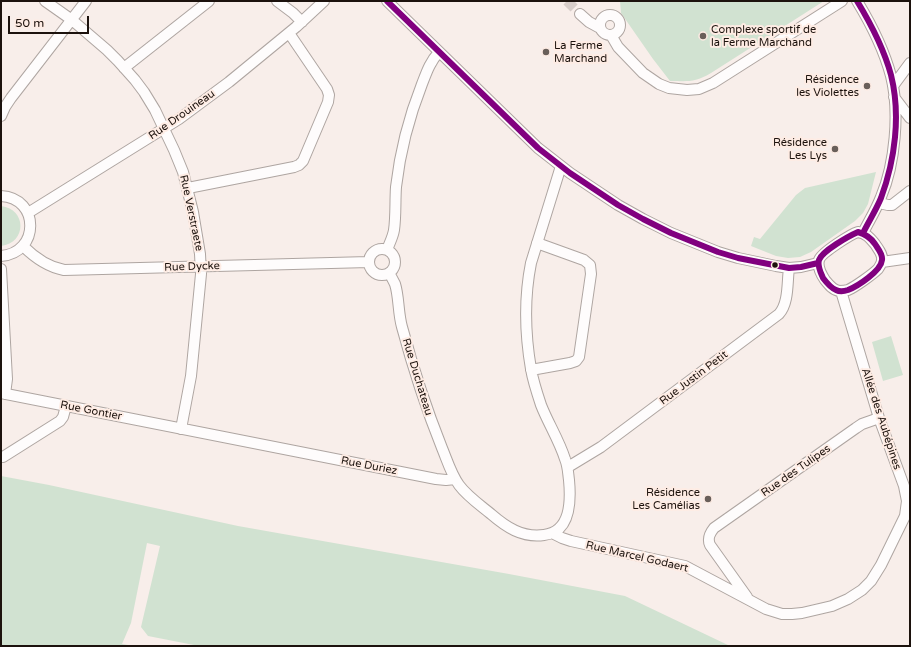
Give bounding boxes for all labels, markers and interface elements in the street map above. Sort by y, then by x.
scale bar [10,8,91,34]
text: 50 m [15,16,44,30]
place label: Complexe sportif de la Ferme Marchand [711,23,816,49]
marker: Complexe sportif de la Ferme Marchand [698,31,708,41]
place label: La Ferme Marchand [554,39,607,65]
marker: La Ferme Marchand [541,47,551,57]
place label: Résidence les Violettes [796,73,859,99]
marker: Résidence les Violettes [862,81,872,91]
street label: Rue Drouineau [146,87,218,143]
place label: Résidence Les Lys [773,136,827,162]
marker: Résidence Les Lys [830,144,840,154]
street label: Rue Verstraete [176,174,206,252]
street label: Rue Dycke [164,259,220,275]
unlabelled marker [770,260,780,270]
street label: Rue Duchateau [399,337,435,417]
street label: Rue Justin Petit [657,348,731,408]
street label: Allée des Aubépines [858,367,904,471]
street label: Rue Gontier [59,399,123,423]
street label: Rue des Tulipes [759,442,833,500]
street label: Rue Duriez [340,454,398,478]
place label: Résidence Les Camélias [632,486,700,512]
marker: Résidence Les Camélias [703,494,713,504]
street label: Rue Marcel Godaert [584,539,690,575]

